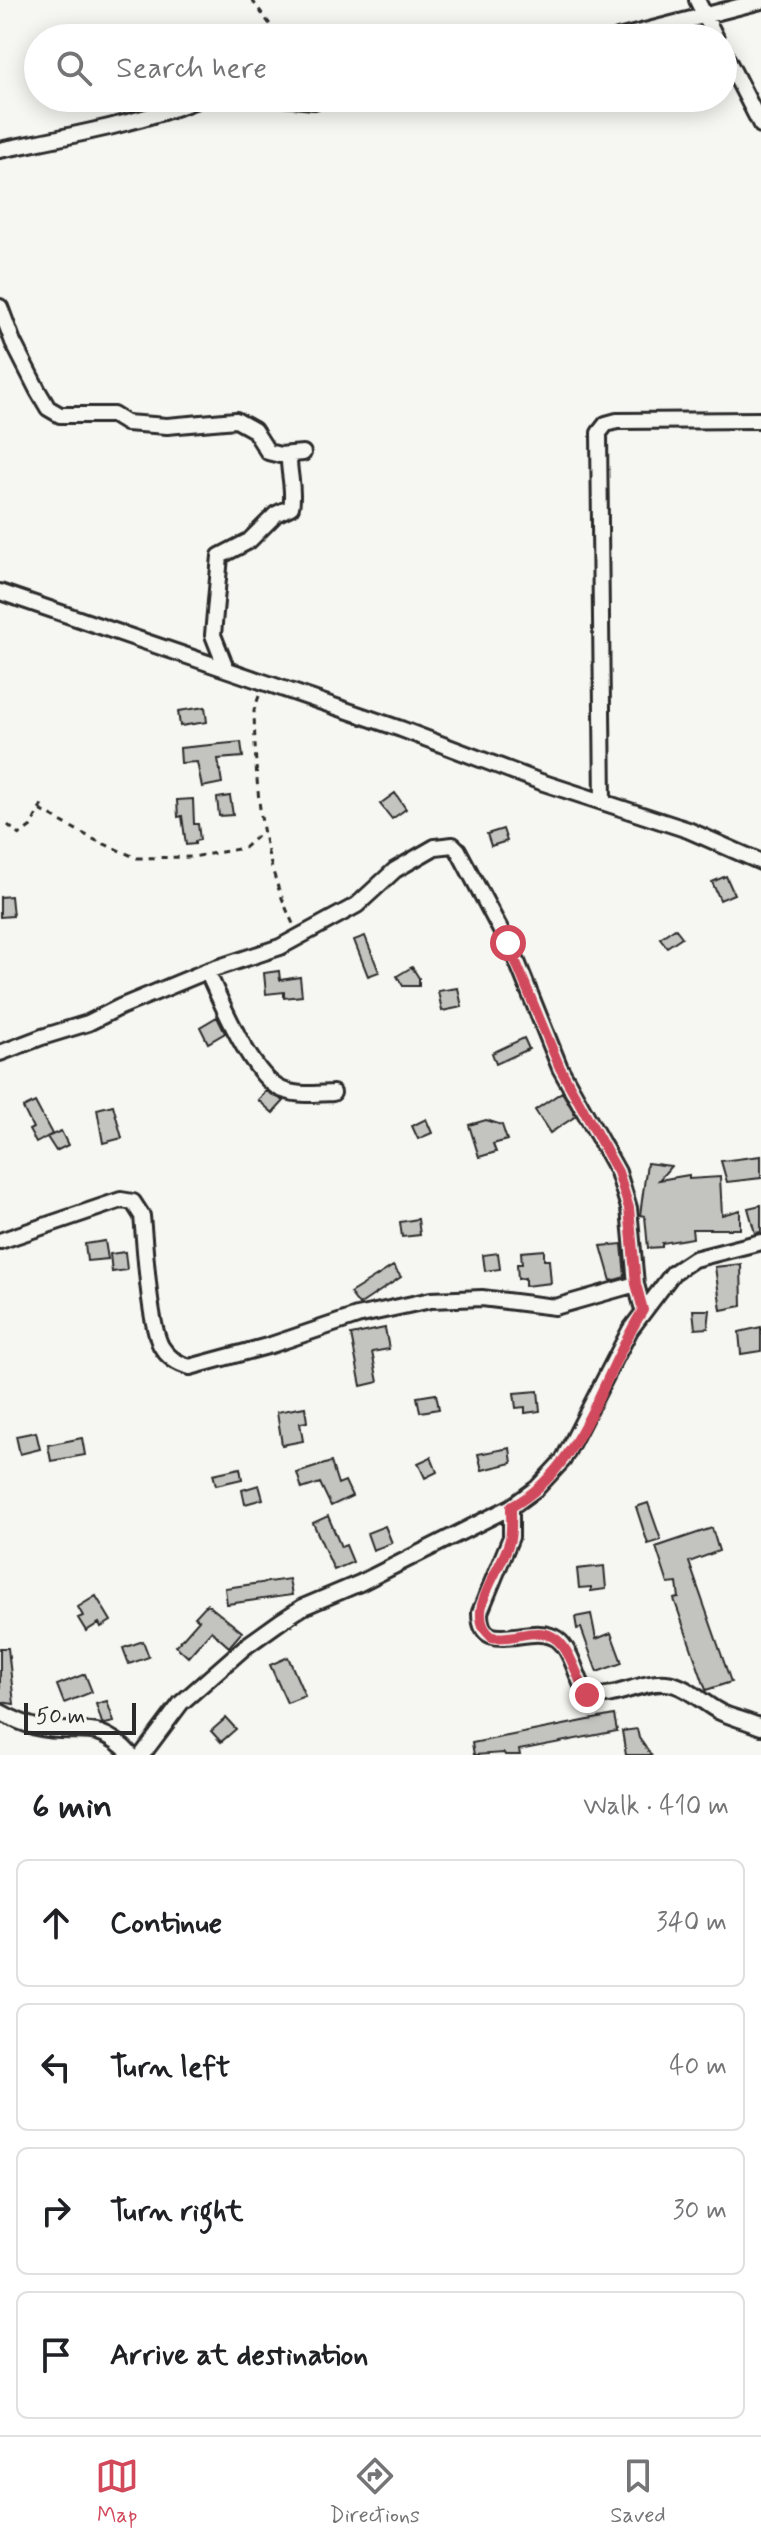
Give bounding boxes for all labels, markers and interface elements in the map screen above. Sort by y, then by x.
search box [24,24,737,112]
icon: search [52,46,96,90]
text: Search here [116,49,267,88]
route start [490,925,526,961]
route end [569,1677,605,1713]
scale bar [24,1699,136,1735]
text: 50 m [36,1703,85,1731]
text: 6 min [32,1785,112,1830]
text: Walk · 410 m [583,1790,729,1824]
icon: ahead [34,1901,78,1945]
text: Continue [110,1904,222,1943]
text: 340 m [656,1906,727,1940]
icon: left [34,2045,78,2089]
text: Turn left [110,2048,230,2087]
text: 40 m [669,2050,727,2084]
icon: right [34,2189,78,2233]
text: Turn right [110,2192,243,2231]
text: 30 m [673,2194,727,2228]
icon: arrive [34,2333,78,2377]
text: Arrive at destination [110,2336,368,2375]
tab: Map [95,2454,139,2530]
tab: Directions [329,2454,420,2530]
tab: Saved [610,2454,666,2530]

